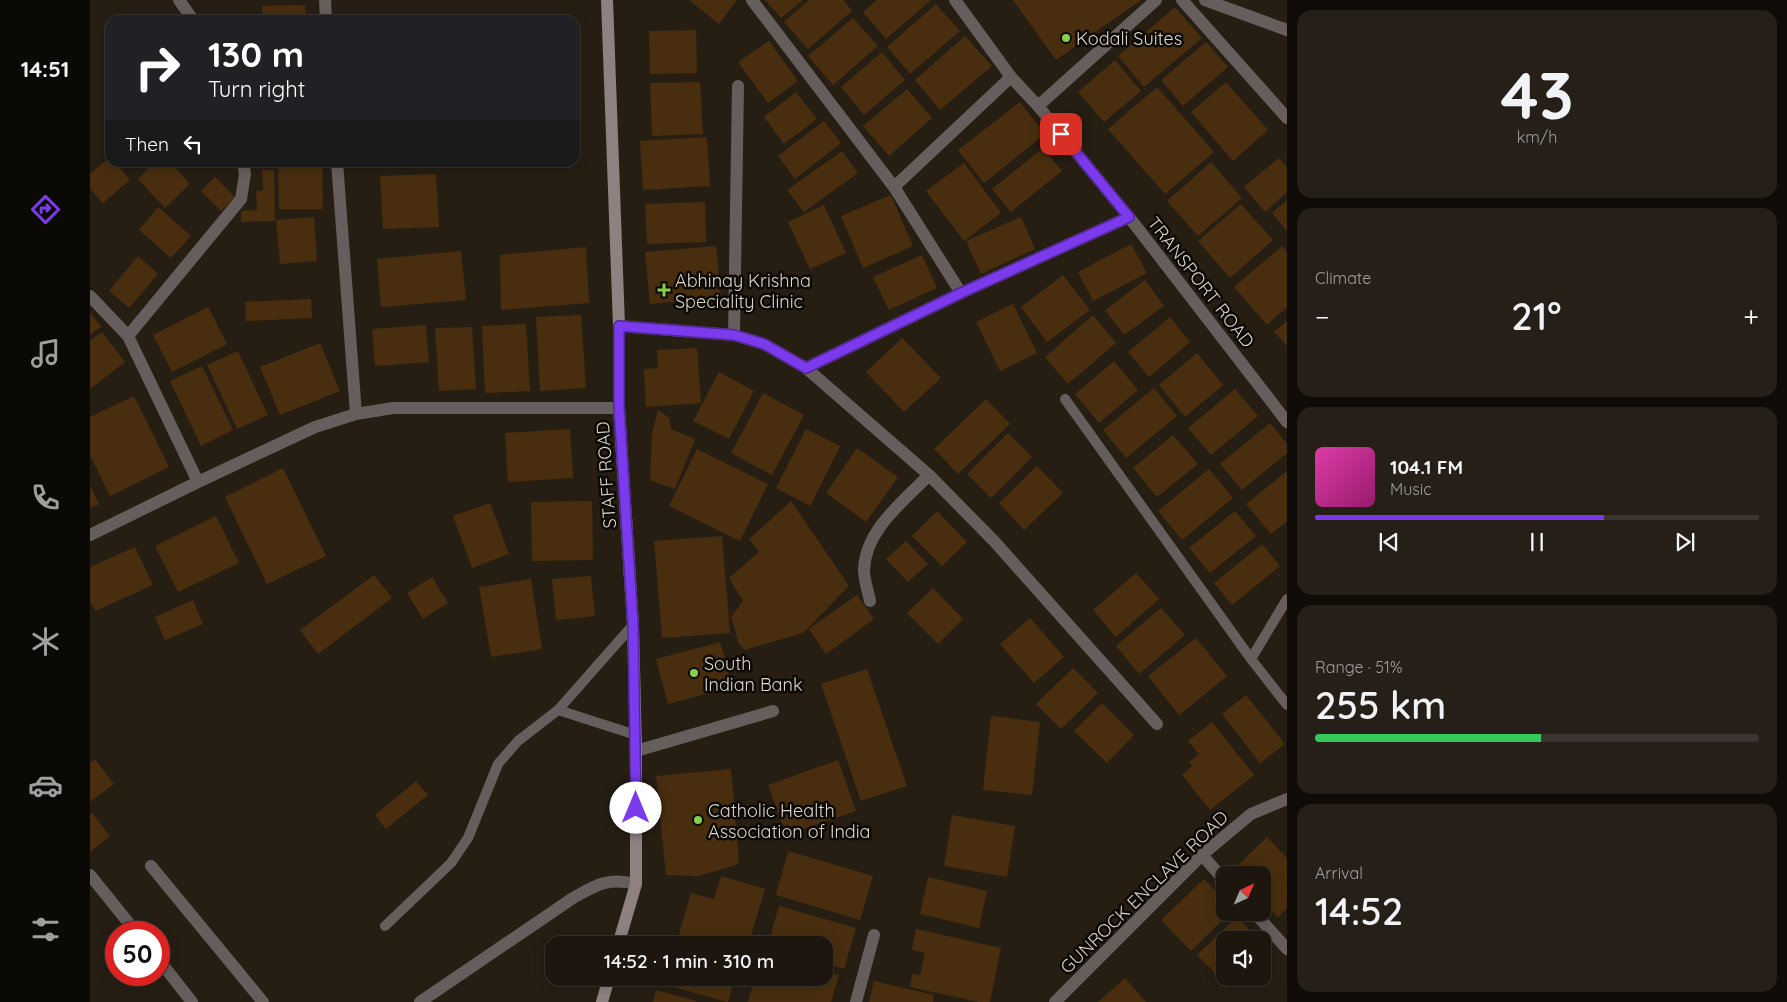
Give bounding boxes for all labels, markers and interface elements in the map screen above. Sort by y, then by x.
place label: Kodali Suites [1076,27,1182,50]
text: 130 m [208,32,304,76]
marker: Kodali Suites [1060,32,1072,44]
icon: right [125,35,190,100]
text: 43 [1500,54,1574,135]
text: 14:51 [21,55,69,83]
text: Turn right [208,75,305,103]
pin [1040,113,1082,155]
icon: arrive [1047,120,1075,148]
text: km/h [1517,127,1557,147]
icon: left [179,130,207,158]
text: Then [125,132,169,156]
icon: directions [28,192,63,227]
street label: TRANSPORT ROAD [1143,212,1259,352]
text: Climate [1315,268,1371,288]
place label: Abhinay Krishna Speciality Clinic [675,269,811,313]
marker: Abhinay Krishna Speciality Clinic [657,283,671,297]
text: 21° [1511,292,1561,340]
text: − [1315,299,1330,334]
text: + [1743,299,1759,334]
icon: music [28,336,63,371]
street label: STAFF ROAD [591,421,621,529]
text: 104.1 FM [1390,455,1463,479]
text: Music [1390,479,1432,499]
icon: phone [28,480,63,515]
icon: previous [1375,528,1403,556]
icon: pause [1523,528,1551,556]
icon: next [1671,528,1699,556]
icon: climate [28,624,63,659]
place label: South Indian Bank [704,652,803,696]
text: Range · 51% [1315,657,1402,677]
marker: South Indian Bank [688,667,700,679]
text: 255 km [1315,681,1446,729]
icon: car [28,768,63,803]
position arrow [609,781,661,833]
place label: Catholic Health Association of India [708,799,870,843]
street label: GUNROCK ENCLAVE ROAD [1055,806,1233,978]
marker: Catholic Health Association of India [692,814,704,826]
text: Arrival [1315,863,1363,883]
north arrow [1216,866,1271,921]
map controls [1216,866,1271,986]
text: 14:52 [1315,887,1403,935]
icon: filters [28,912,63,947]
speed limit sign: 50 [105,921,170,986]
button: sound [1216,931,1271,986]
text: 14:52 · 1 min · 310 m [604,949,774,973]

